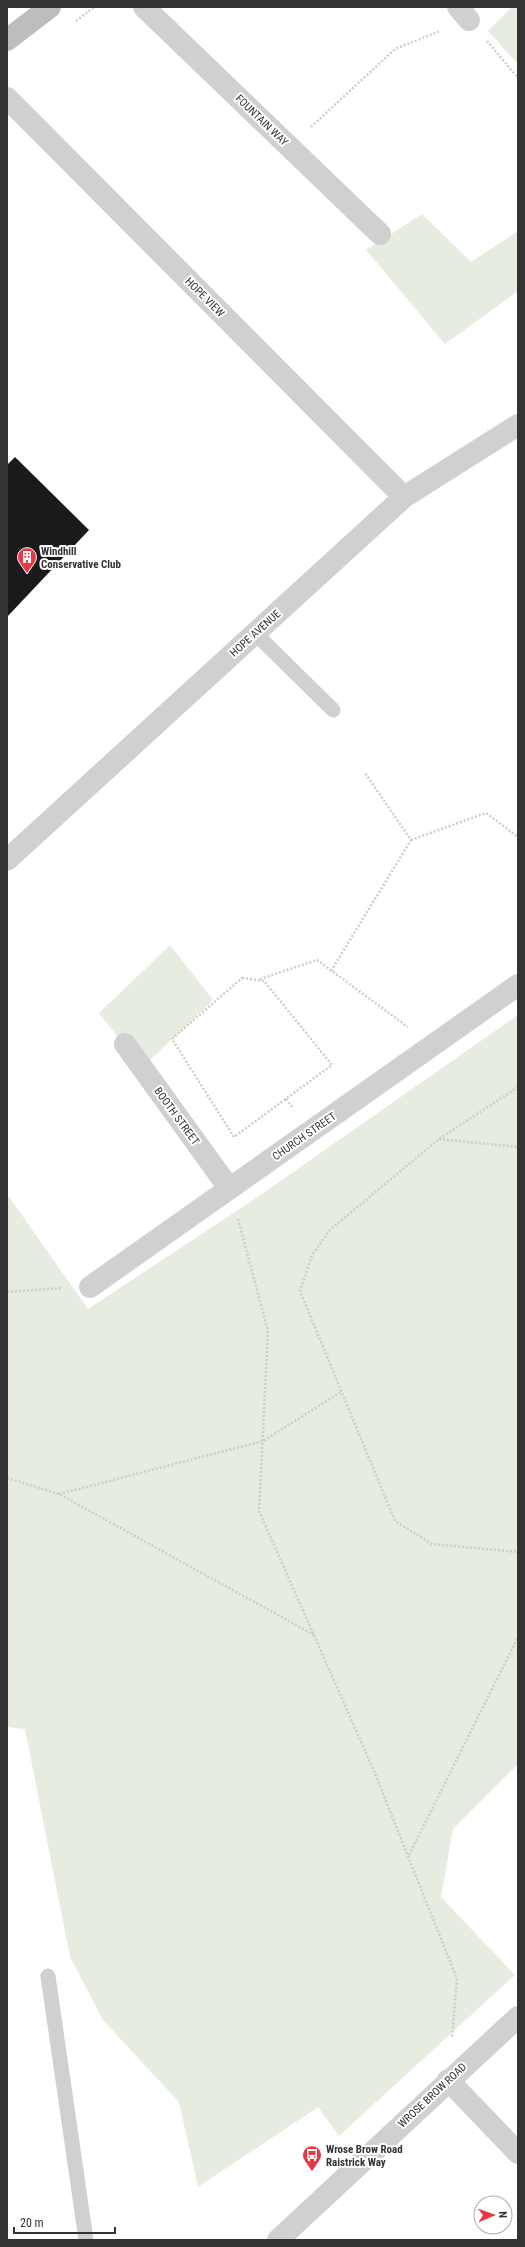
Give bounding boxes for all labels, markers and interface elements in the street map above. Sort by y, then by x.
street label: FOUNTAIN WAY [233,92,291,149]
street label: HOPE VIEW [182,275,227,320]
place label: Windhill Conservative Club [41,545,121,571]
building icon: Windhill Conservative Club [16,546,38,574]
street label: HOPE AVENUE [227,607,284,659]
street label: BOOTH STREET [151,1085,202,1148]
street label: CHURCH STREET [270,1110,339,1163]
street label: WROSE BROW ROAD [395,2060,469,2130]
place label: Wrose Brow Road Raistrick Way [326,2143,403,2169]
bus stop icon: Wrose Brow Road Raistrick Way [301,2144,323,2172]
north arrow [473,2195,513,2235]
scale bar [14,2209,115,2235]
text: N [496,2211,509,2219]
text: 20 m [20,2216,44,2230]

